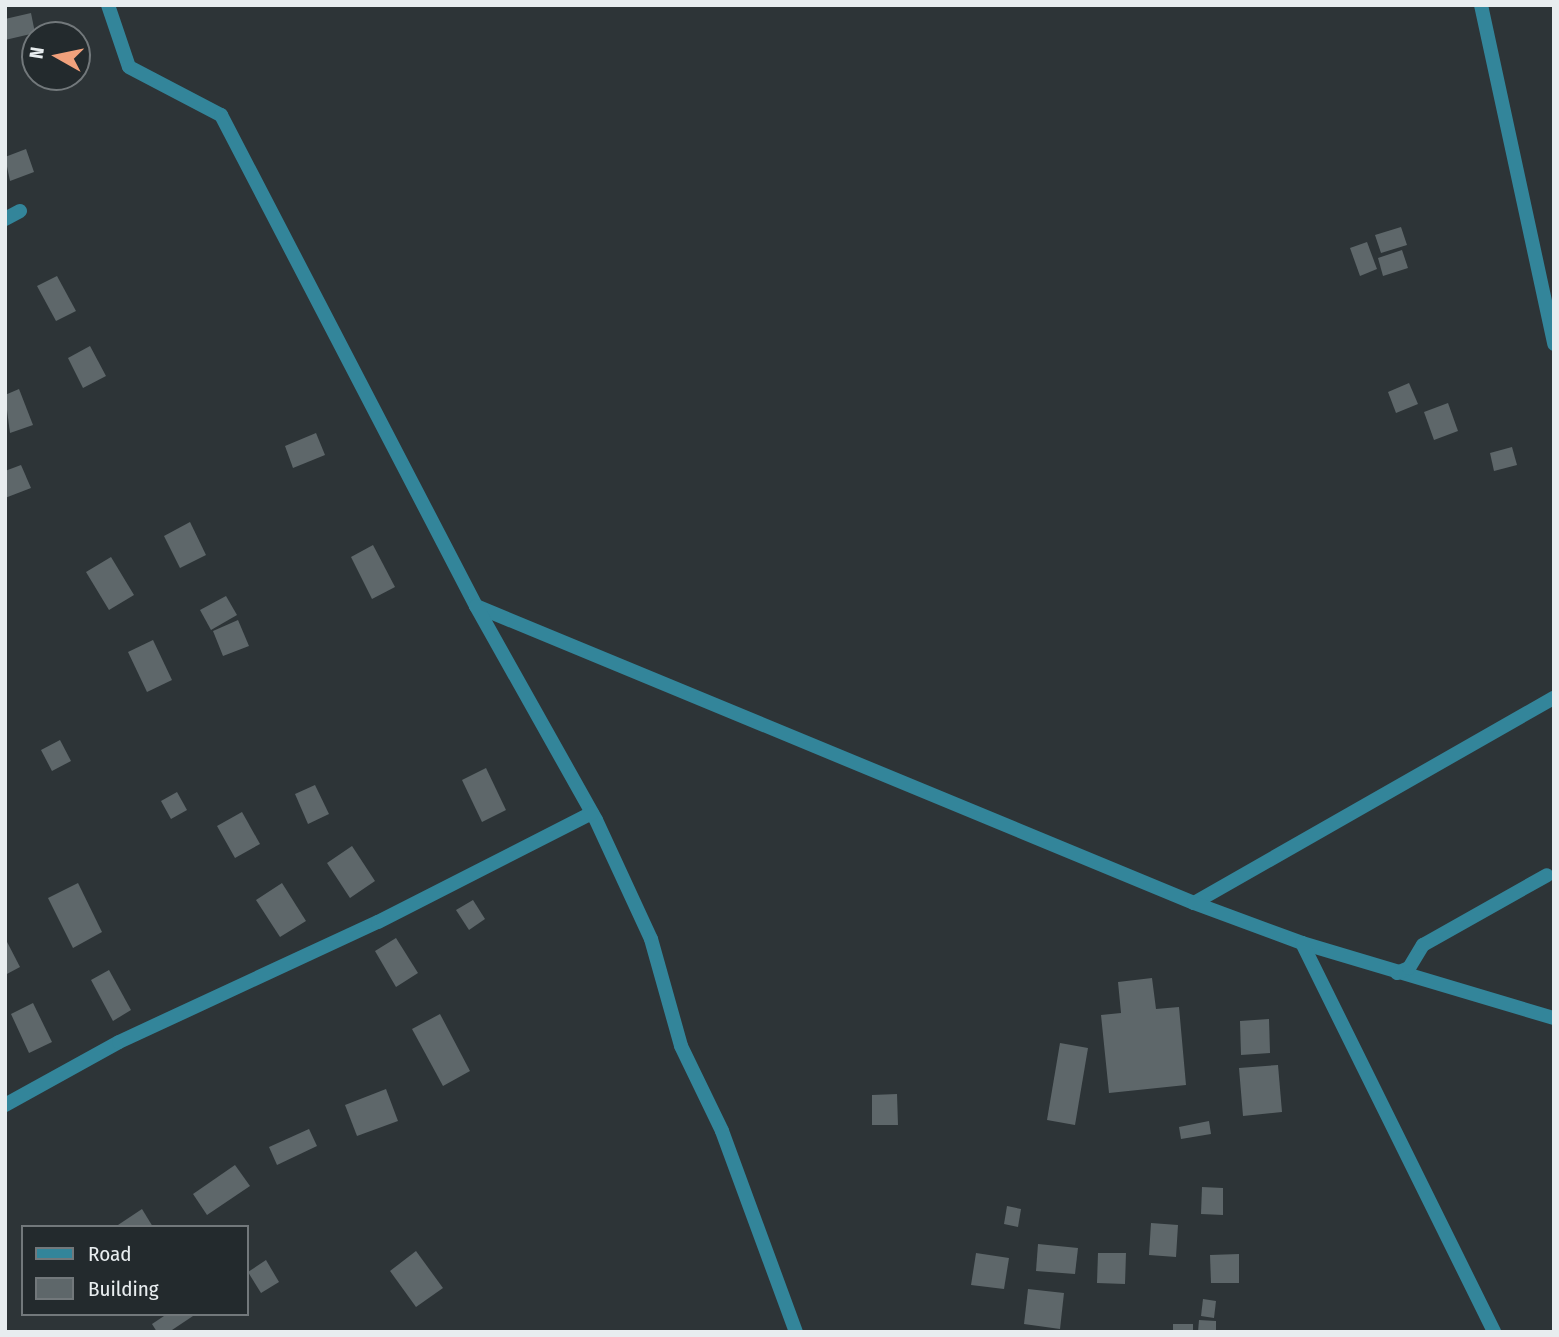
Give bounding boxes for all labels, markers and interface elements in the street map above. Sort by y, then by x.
north arrow [21,21,91,91]
text: N [24,46,49,60]
legend [21,1225,248,1316]
text: Road [88,1241,132,1267]
text: Building [88,1276,159,1302]

